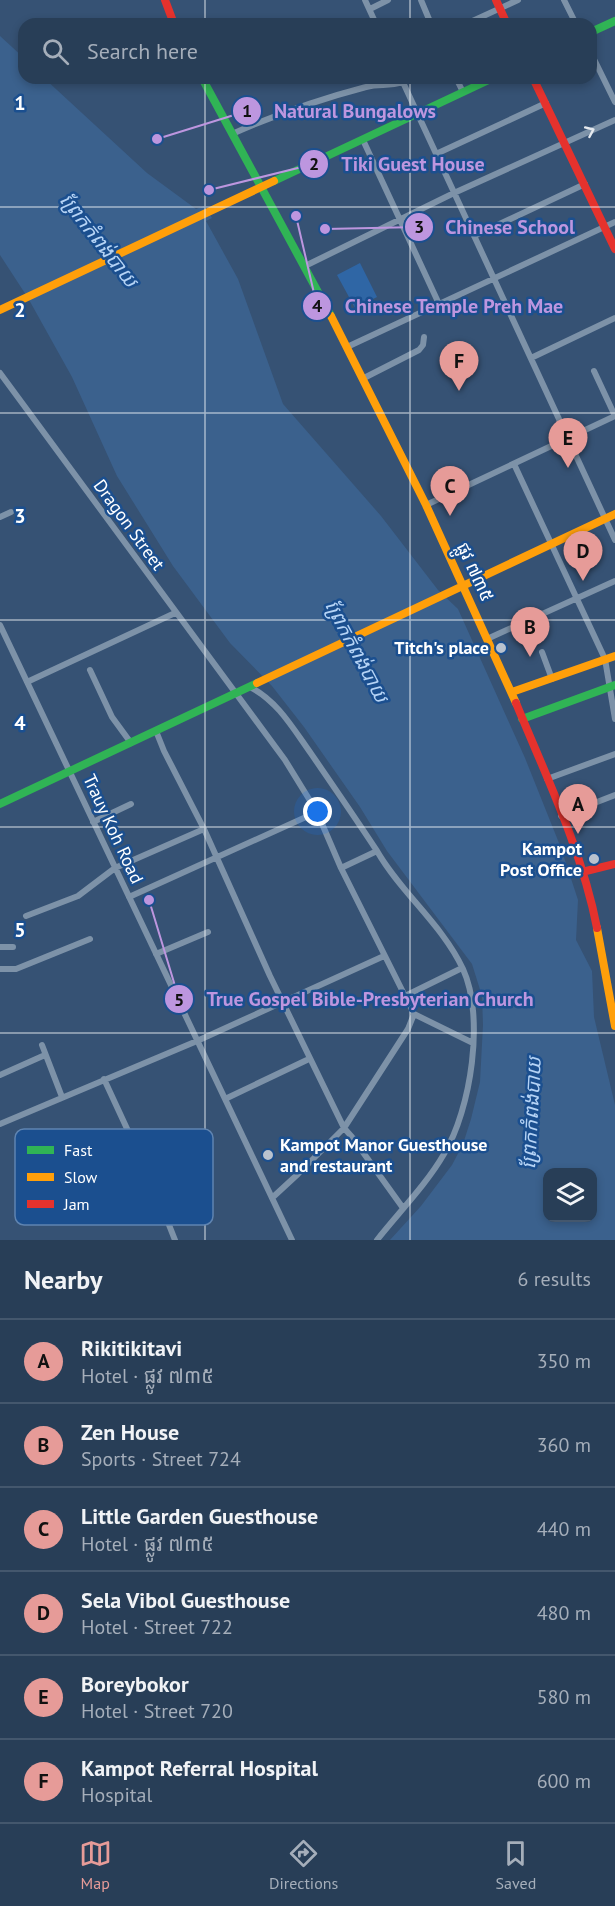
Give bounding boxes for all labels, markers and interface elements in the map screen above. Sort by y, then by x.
search box [18,18,597,84]
icon: search [39,35,72,68]
text: Search here [87,37,198,65]
text: 1 [14,90,26,116]
callout: Natural Bungalows [232,92,448,130]
text: Natural Bungalows [274,98,436,124]
text: 1 [242,99,252,122]
one-way arrow [583,127,594,139]
callout: Tiki Guest House [299,145,497,183]
text: Tiki Guest House [341,151,485,177]
text: 2 [309,152,319,175]
water label: ព្រែកកំពង់បាយ [54,188,145,294]
callout: Chinese School [404,208,587,246]
text: Chinese School [445,214,575,240]
text: 3 [414,215,424,238]
callout: Chinese Temple Preh Mae [302,287,575,325]
text: Chinese Temple Preh Mae [345,293,563,319]
text: 4 [312,294,322,317]
text: 2 [14,297,26,323]
pin: F [440,342,478,391]
pin: E [548,418,588,468]
pin: C [430,466,470,516]
street label: Dragon Street [89,475,170,575]
text: 3 [14,503,26,529]
pin: D [564,532,602,581]
street label: ផ្លូវ ៧៣៥ [447,538,499,607]
water label: ព្រែកកំពង់បាយ [319,595,396,709]
pin: B [510,608,550,657]
place label: Titch's place [394,636,489,659]
marker: Titch's place [494,641,508,655]
text: 4 [14,710,26,736]
street label: Trauy Koh Road [78,770,149,887]
pin: A [558,784,598,834]
your location [303,797,332,826]
place label: Kampot Post Office [500,837,583,881]
marker: Kampot Post Office [587,852,601,866]
text: 5 [14,917,26,943]
callout: True Gospel Bible-Presbyterian Church [164,980,546,1018]
text: True Gospel Bible-Presbyterian Church [206,986,534,1012]
text: 5 [174,988,184,1011]
water label: ព្រែកកំពង់បាយ [515,1054,547,1170]
legend [15,1129,213,1225]
place label: Kampot Manor Guesthouse and restaurant [280,1133,487,1177]
text: Fast [64,1140,93,1160]
marker: Kampot Manor Guesthouse and restaurant [261,1148,275,1162]
text: Slow [64,1167,98,1187]
map controls [543,1168,597,1222]
button: layers [543,1168,597,1222]
text: Jam [63,1194,90,1214]
text: Nearby [24,1263,102,1296]
text: 6 results [518,1266,591,1292]
text: Rikitikitavi [81,1334,182,1362]
text: A [37,1348,50,1374]
text: 350 m [537,1348,591,1374]
text: Hotel · ផ្លូវ ៧៣៥ [81,1363,214,1389]
text: Zen House [81,1418,179,1446]
text: B [38,1432,49,1458]
text: 360 m [537,1432,591,1458]
text: Sports · Street 724 [81,1446,241,1472]
text: Little Garden Guesthouse [81,1502,318,1530]
text: C [38,1516,49,1542]
text: 440 m [537,1516,591,1542]
text: Hotel · ផ្លូវ ៧៣៥ [81,1531,214,1557]
text: Sela Vibol Guesthouse [81,1586,290,1614]
text: D [37,1600,50,1626]
text: 480 m [537,1600,591,1626]
text: Hotel · Street 722 [81,1614,233,1640]
text: Boreybokor [81,1670,189,1698]
text: E [38,1684,49,1710]
text: 580 m [537,1684,591,1710]
text: Hotel · Street 720 [81,1698,233,1724]
text: Kampot Referral Hospital [81,1754,318,1782]
text: F [38,1768,49,1794]
text: 600 m [537,1768,591,1794]
text: Hospital [81,1782,152,1808]
tab: Map [79,1837,112,1893]
tab: Directions [269,1837,338,1893]
tab: Saved [496,1837,536,1893]

